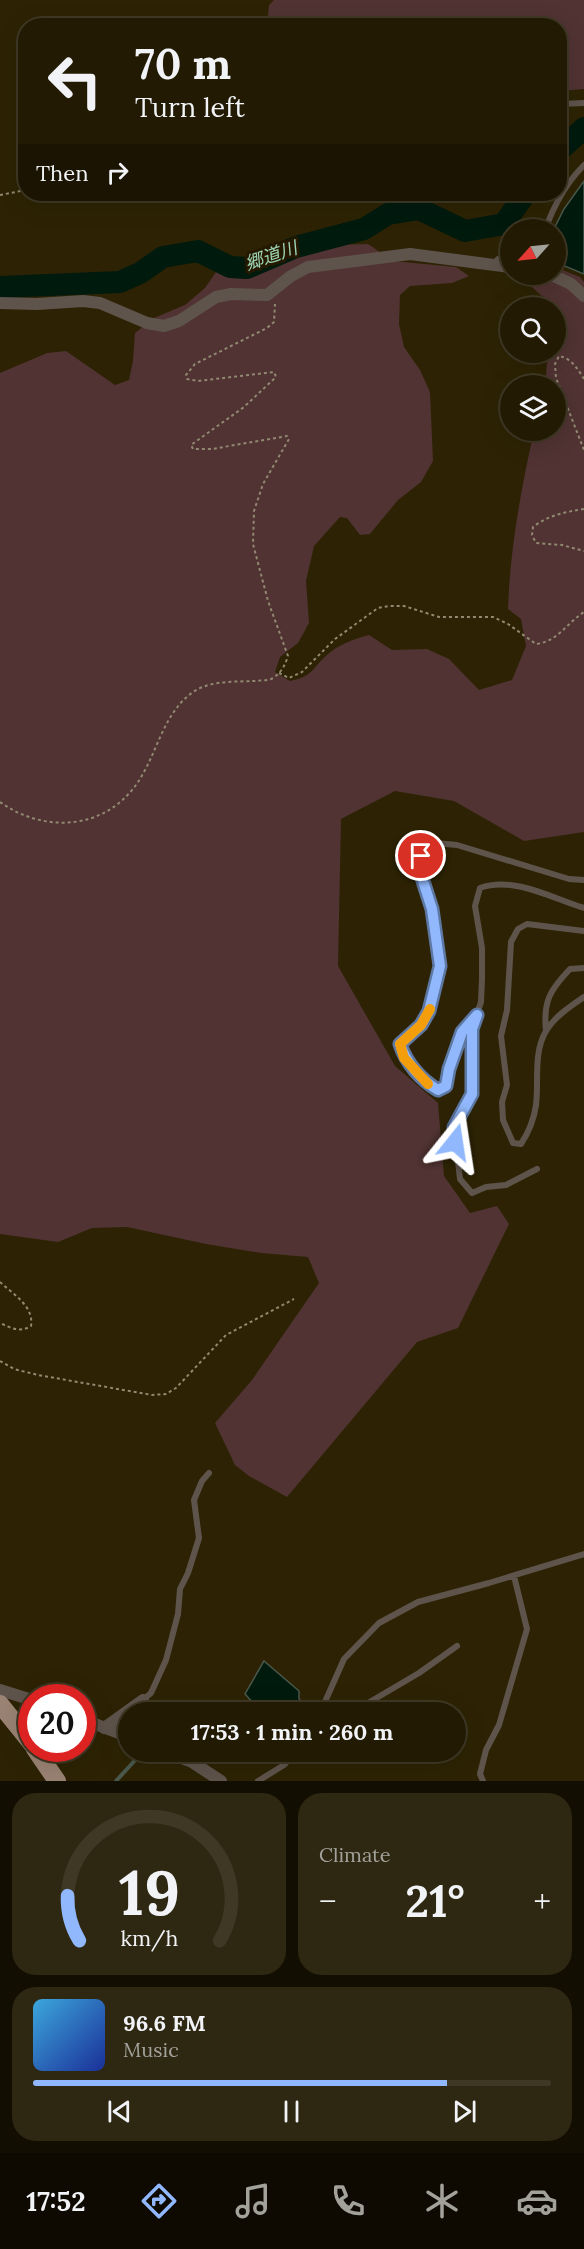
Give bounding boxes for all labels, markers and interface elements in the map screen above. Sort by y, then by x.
text: 70 m [135,37,231,91]
icon: left [36,42,114,120]
text: Turn left [135,90,245,124]
icon: right [101,156,134,189]
text: Then [36,159,89,187]
north arrow [500,219,566,285]
map controls [500,219,566,441]
water label: 郷道川 [242,235,302,275]
button: search [500,297,566,363]
button: layers [500,375,566,441]
pin [395,830,446,881]
icon: arrive [404,839,437,872]
position arrow [423,1110,487,1174]
speed limit sign: 20 [18,1684,96,1762]
text: 17:53 · 1 min · 260 m [191,1718,393,1746]
text: Climate [319,1842,391,1867]
text: 19 [118,1852,180,1932]
text: 21° [405,1872,465,1929]
text: − [319,1880,337,1922]
text: + [533,1880,551,1922]
text: km/h [120,1924,178,1952]
text: 96.6 FM [123,2009,206,2037]
text: Music [123,2037,179,2062]
icon: previous [103,2095,136,2128]
icon: pause [275,2095,308,2128]
icon: next [448,2095,481,2128]
icon: directions [138,2180,180,2222]
icon: music [232,2180,274,2222]
icon: phone [327,2180,369,2222]
icon: climate [421,2180,463,2222]
icon: car [516,2180,558,2222]
text: 17:52 [26,2184,86,2218]

